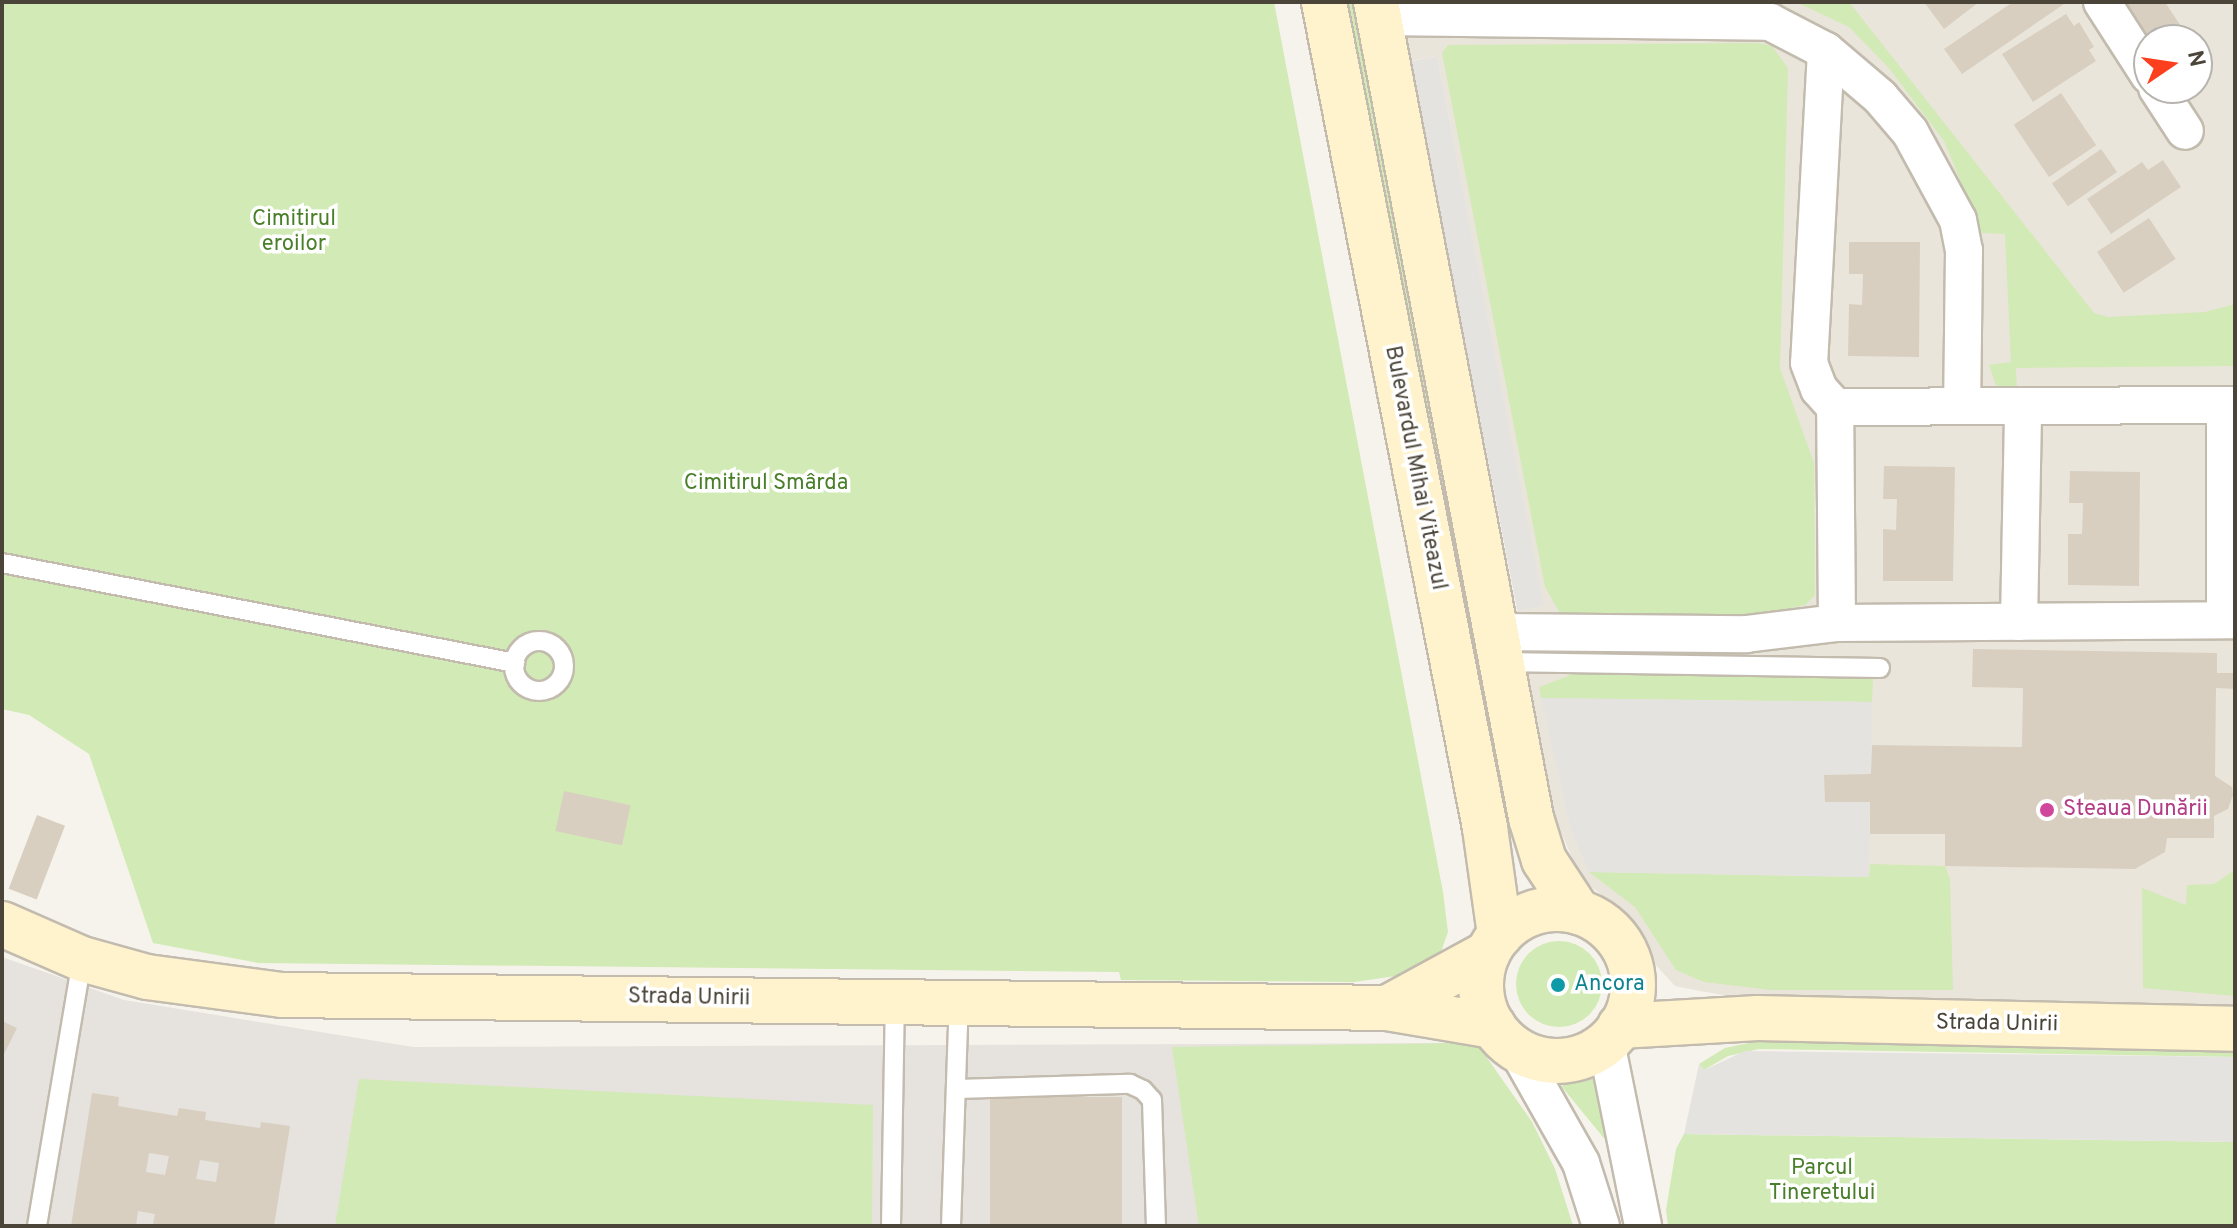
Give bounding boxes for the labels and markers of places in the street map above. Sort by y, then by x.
place label: Steaua Dunării [2063,797,2208,823]
marker: Steaua Dunării [2038,801,2056,819]
place label: Ancora [1574,972,1645,998]
marker: Ancora [1549,976,1567,994]

